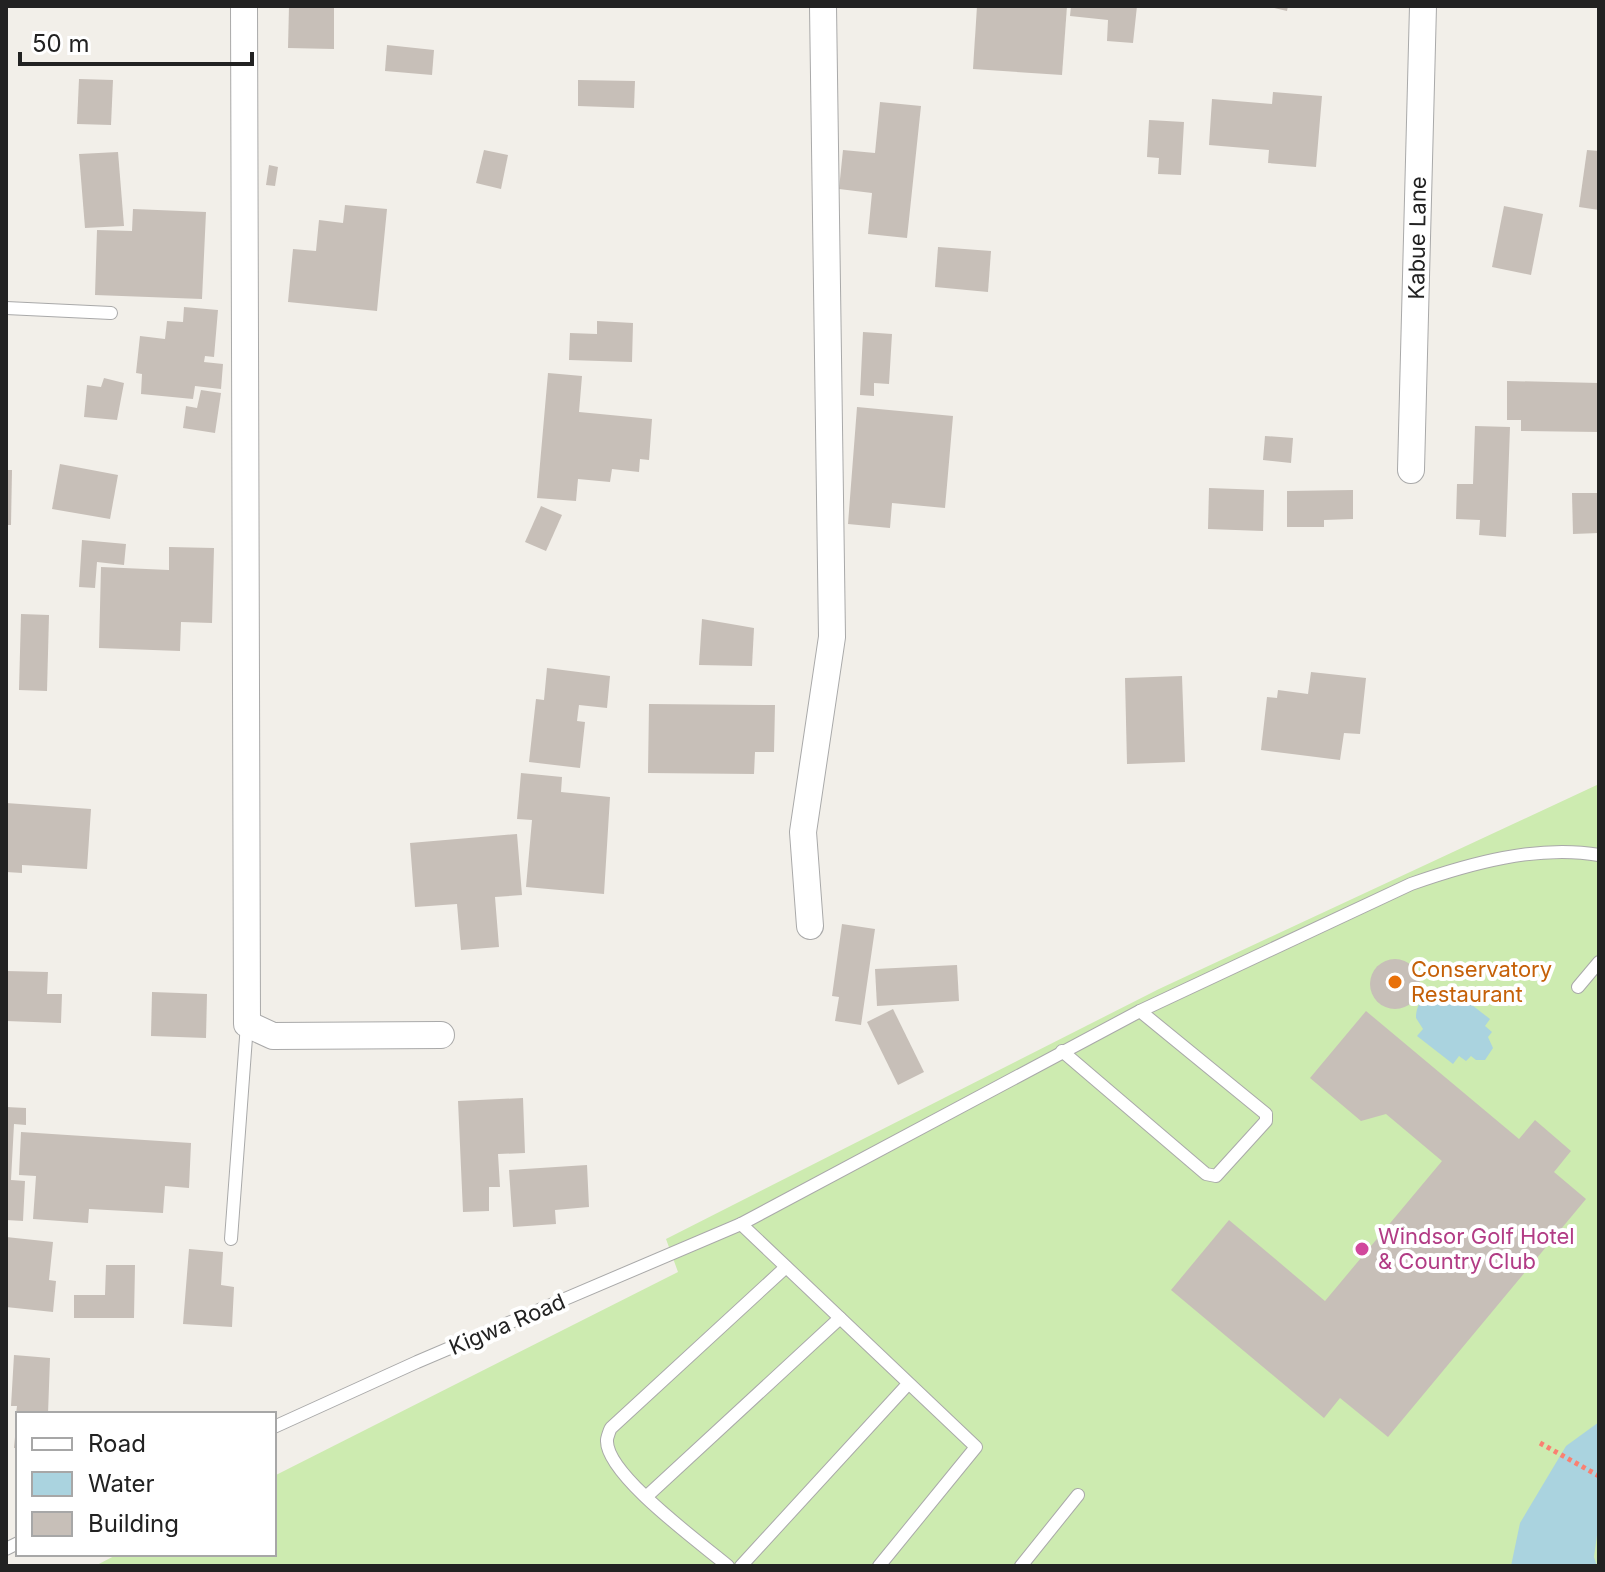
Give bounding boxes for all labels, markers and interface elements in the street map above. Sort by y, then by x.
scale bar [20,16,252,66]
text: 50 m [32,29,90,58]
street label: Kabue Lane [1403,176,1431,300]
place label: Conservatory Restaurant [1411,956,1552,1007]
marker: Conservatory Restaurant [1386,973,1404,991]
place label: Windsor Golf Hotel & Country Club [1378,1223,1575,1274]
marker: Windsor Golf Hotel & Country Club [1353,1240,1371,1258]
street label: Kigwa Road [445,1288,569,1360]
legend [16,1412,276,1556]
text: Road [88,1429,146,1458]
text: Water [88,1469,155,1498]
text: Building [88,1509,179,1538]

